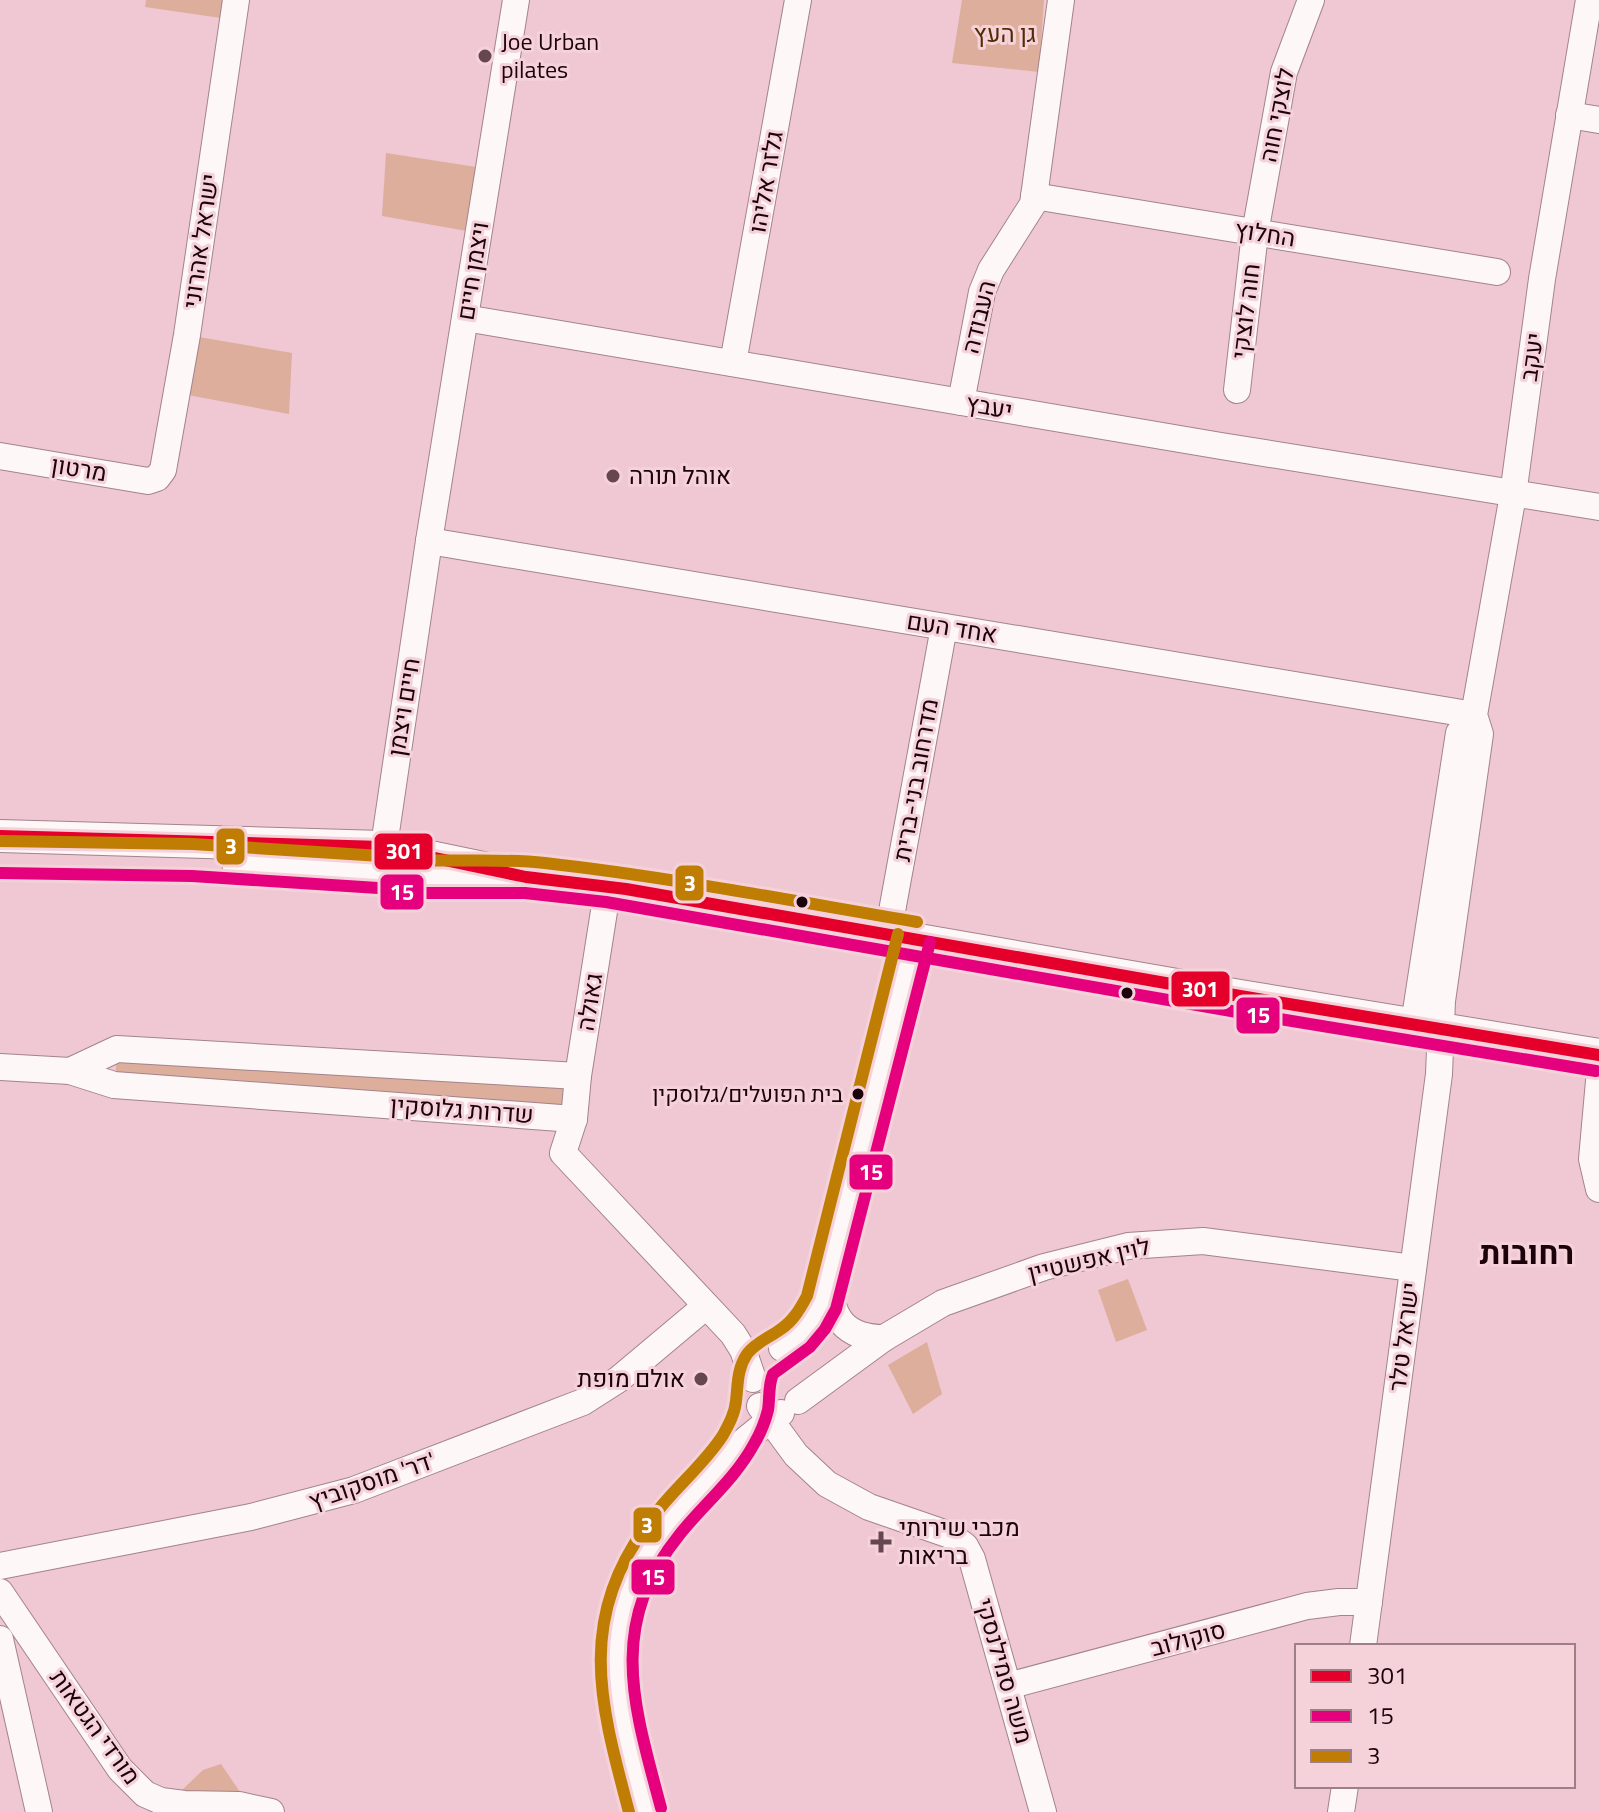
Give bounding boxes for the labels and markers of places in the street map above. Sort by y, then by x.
place label: Joe Urban pilates [501,23,599,87]
marker: Joe Urban pilates [476,47,494,65]
place label: אוהל תורה [629,457,731,493]
marker: אוהל תורה [604,467,622,485]
unlabelled marker [794,894,810,910]
unlabelled marker [1119,985,1135,1001]
place label: בית הפועלים/גלוסקין [652,1077,843,1111]
marker: בית הפועלים/גלוסקין [850,1086,866,1102]
place label: אולם מופת [577,1360,685,1396]
marker: אולם מופת [692,1370,710,1388]
place label: מכבי שירותי בריאות [899,1509,1020,1573]
marker: מכבי שירותי בריאות [870,1531,892,1553]

